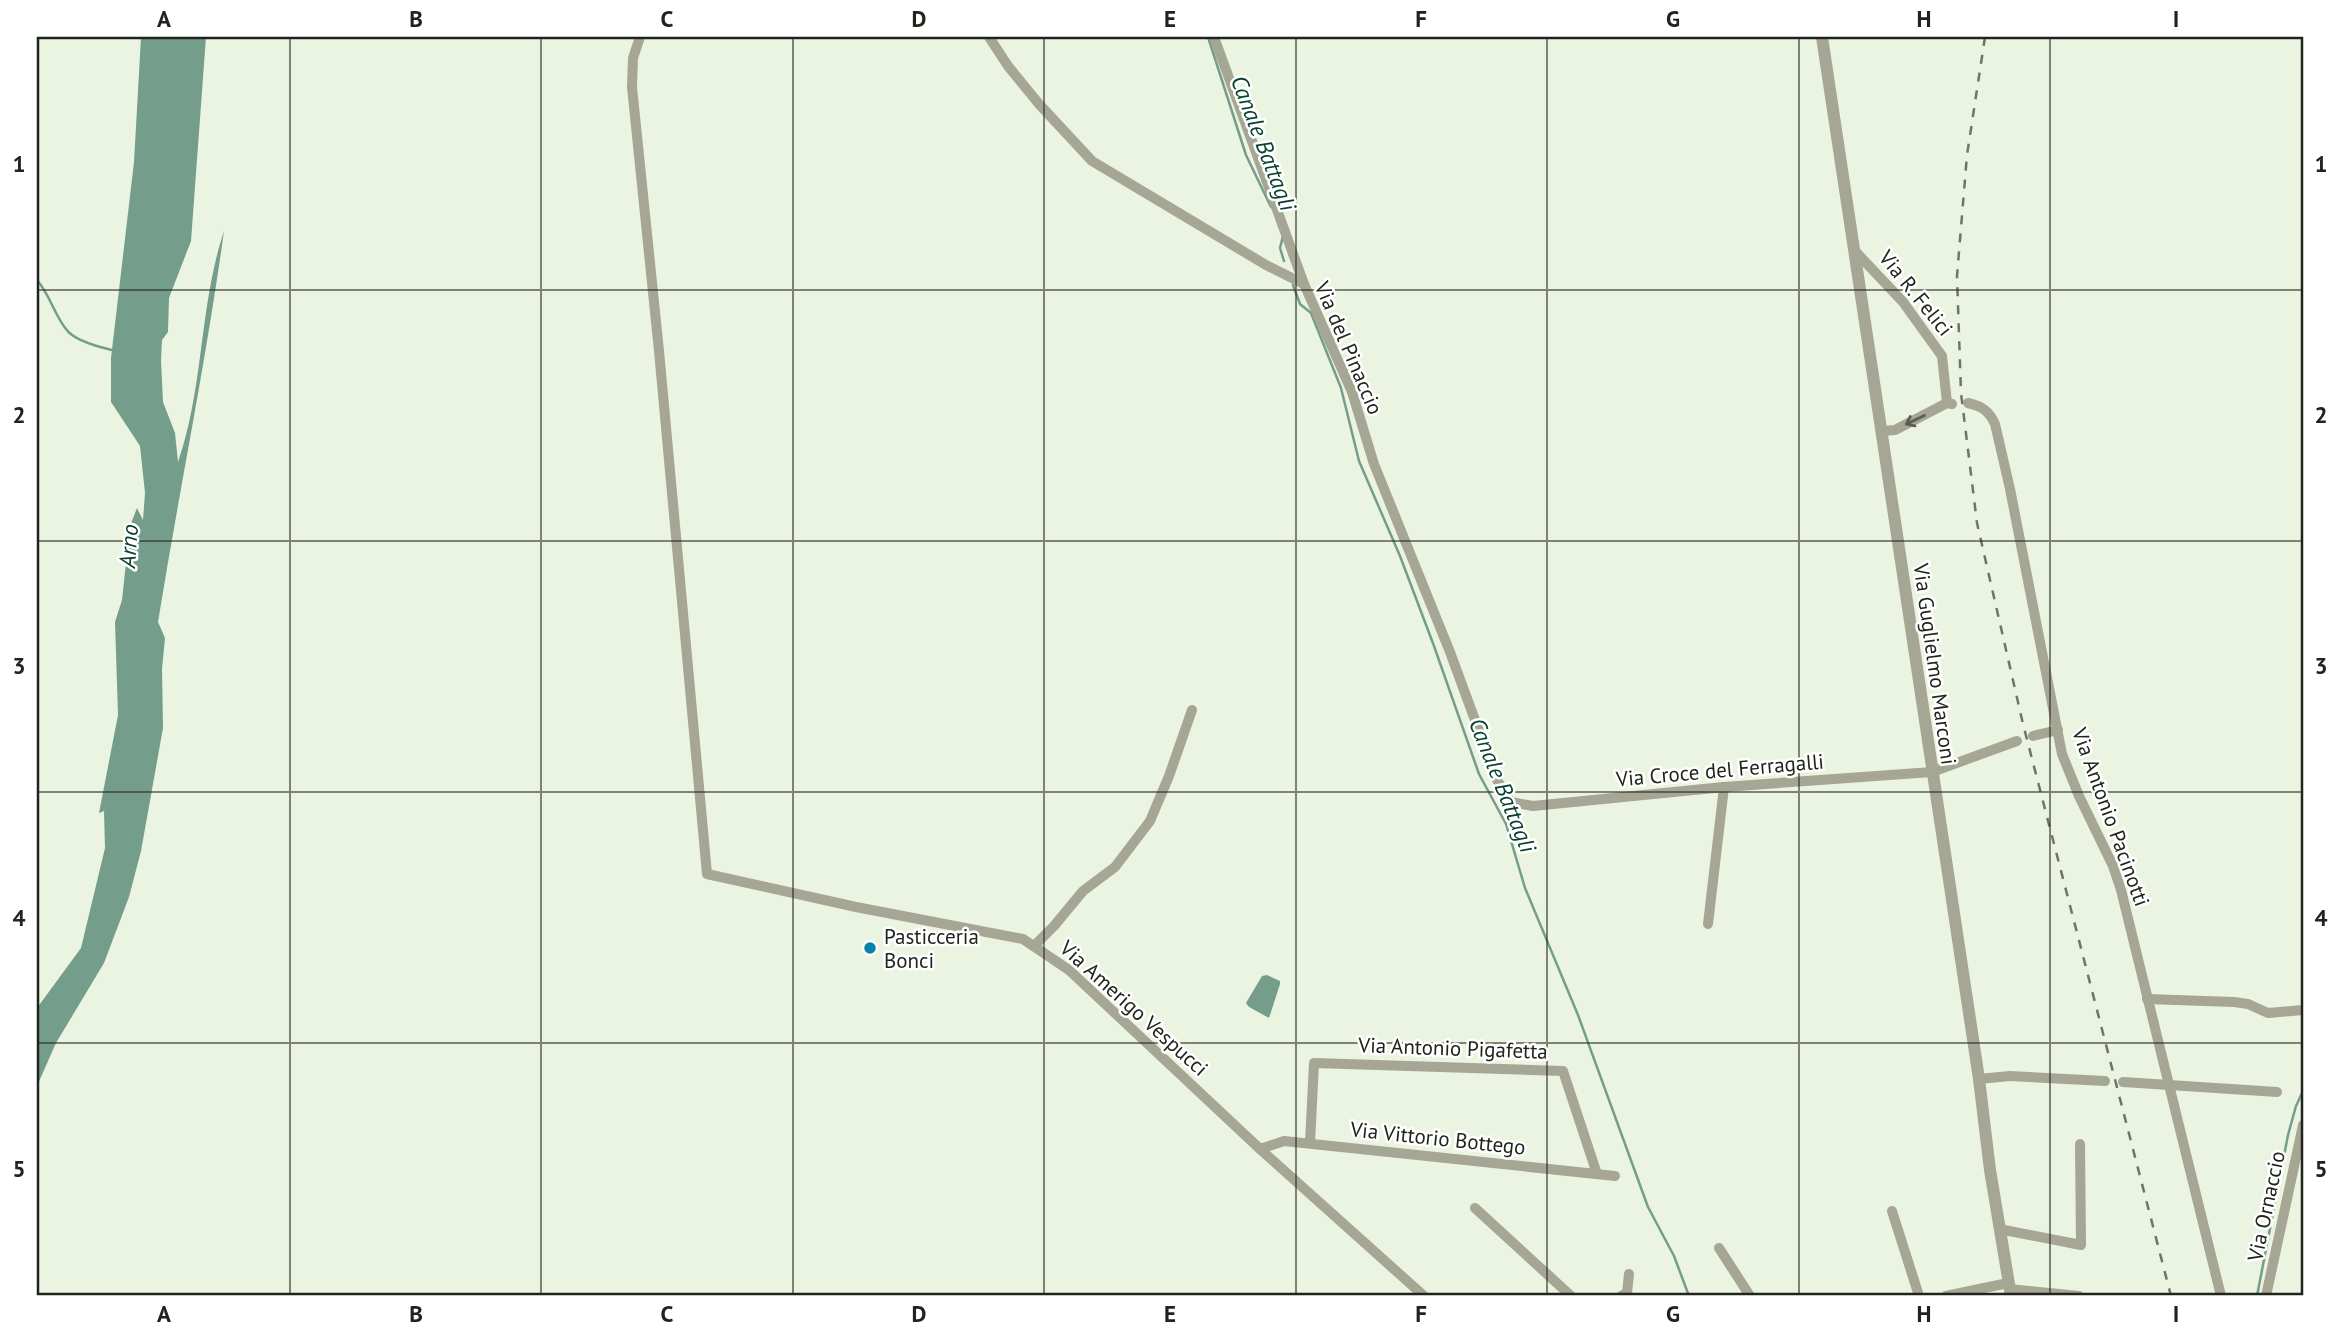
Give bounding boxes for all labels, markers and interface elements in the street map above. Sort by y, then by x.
text: A [157,4,171,33]
text: B [409,4,423,33]
text: C [661,4,674,33]
text: D [912,4,926,33]
text: E [1164,4,1176,33]
text: F [1415,4,1427,33]
text: G [1666,4,1680,33]
text: H [1917,4,1931,33]
text: I [2173,4,2179,33]
water label: Canale Battagli [1225,71,1303,216]
text: 1 [12,149,26,178]
text: 1 [2314,149,2328,178]
street label: Via R. Felici [1872,244,1959,341]
street label: Via del Pinaccio [1308,276,1389,419]
text: 2 [12,400,26,429]
text: 2 [2314,400,2328,429]
one-way arrow [1905,413,1926,427]
water label: Arno [112,523,144,570]
street label: Via Guglielmo Marconi [1907,561,1962,766]
text: 3 [12,651,26,680]
text: 3 [2314,651,2328,680]
water label: Canale Battagli [1463,714,1544,857]
street label: Via Antonio Pacinotti [2066,723,2156,910]
street label: Via Croce del Ferragalli [1614,747,1825,793]
text: 4 [12,903,26,932]
text: 4 [2314,903,2328,932]
place label: Pasticceria Bonci [884,923,979,974]
street label: Via Amerigo Vespucci [1054,934,1214,1082]
marker: Pasticceria Bonci [862,940,878,956]
street label: Via Antonio Pigafetta [1357,1031,1548,1065]
street label: Via Vittorio Bottego [1348,1115,1527,1161]
street label: Via Ornaccio [2241,1148,2291,1265]
text: 5 [12,1154,26,1183]
text: 5 [2314,1154,2328,1183]
text: A [157,1299,171,1328]
text: B [409,1299,423,1328]
text: C [661,1299,674,1328]
text: D [912,1299,926,1328]
text: E [1164,1299,1176,1328]
text: F [1415,1299,1427,1328]
text: G [1666,1299,1680,1328]
text: H [1917,1299,1931,1328]
text: I [2173,1299,2179,1328]

